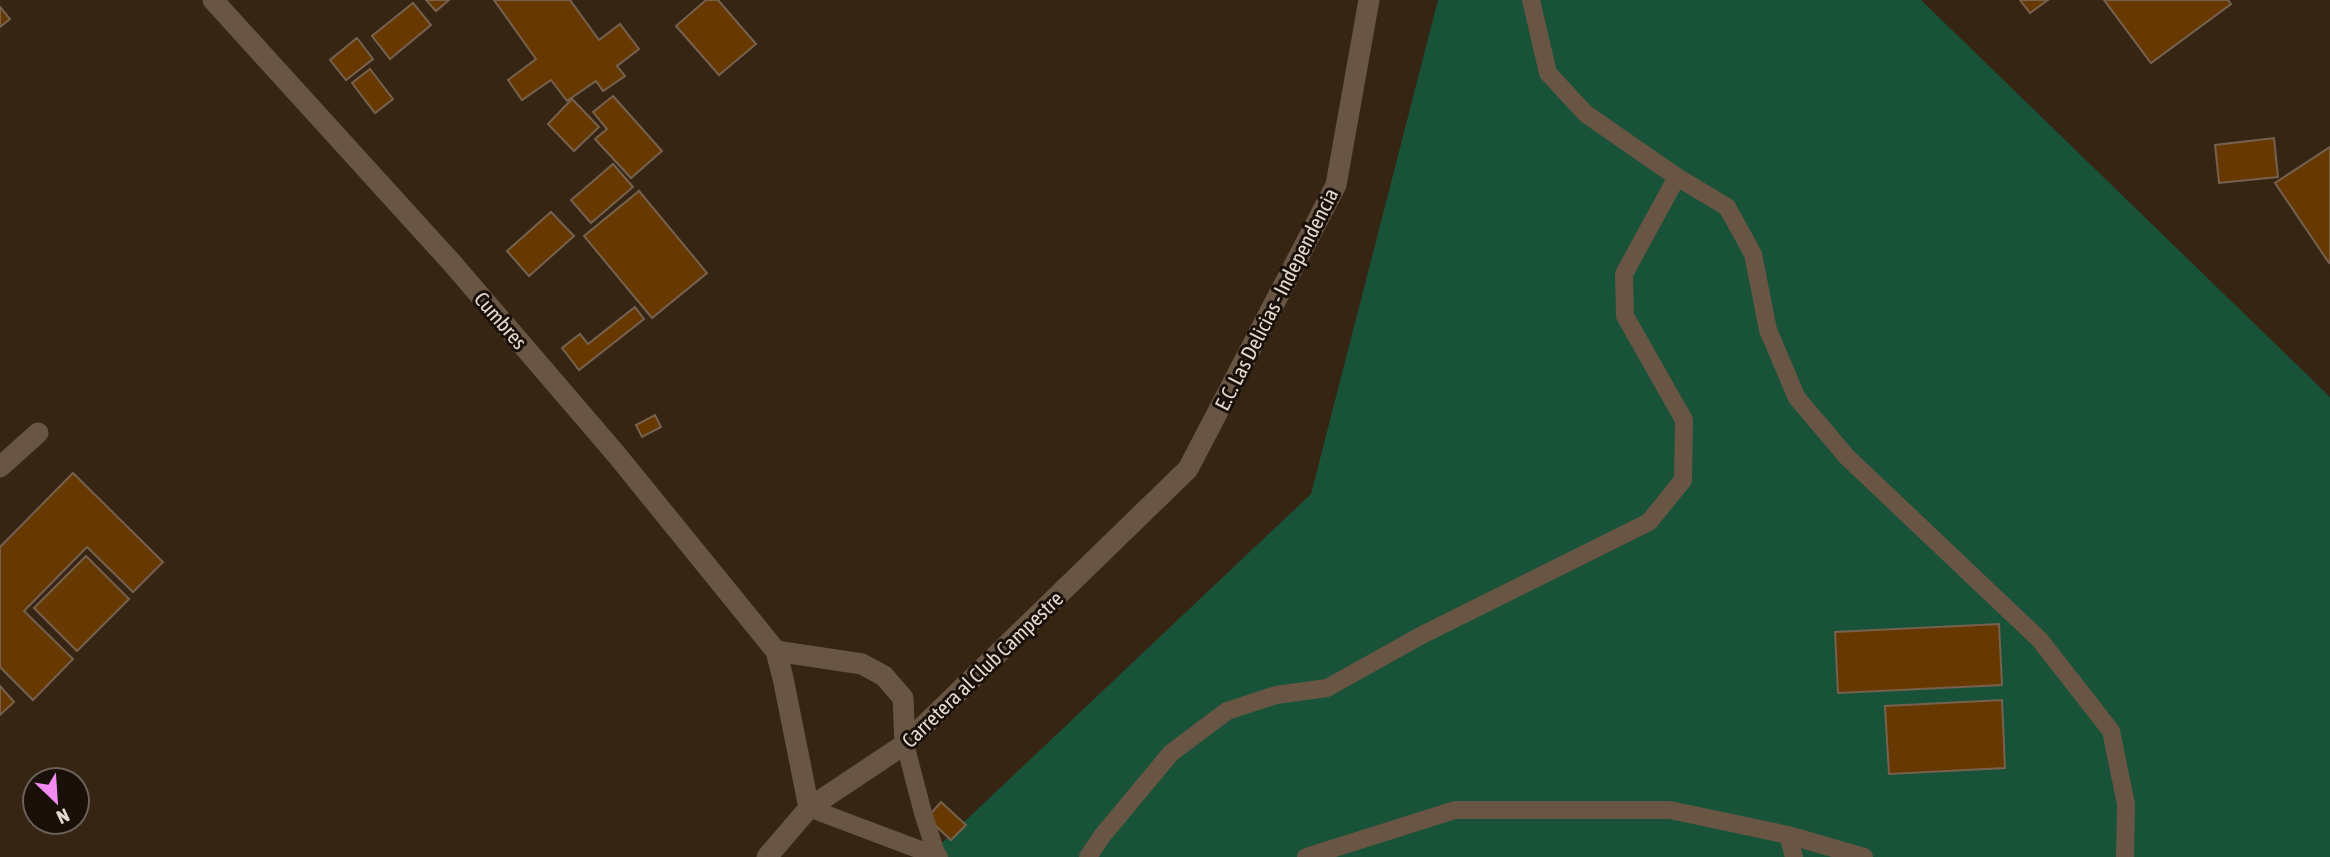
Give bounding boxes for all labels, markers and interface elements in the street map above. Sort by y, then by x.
street label: E.C. Las Delicias - Independencia [1209,184,1343,414]
street label: Cumbres [470,287,532,353]
street label: Carretera al Club Campestre [897,586,1067,752]
north arrow [21,766,91,836]
text: N [53,804,73,829]

